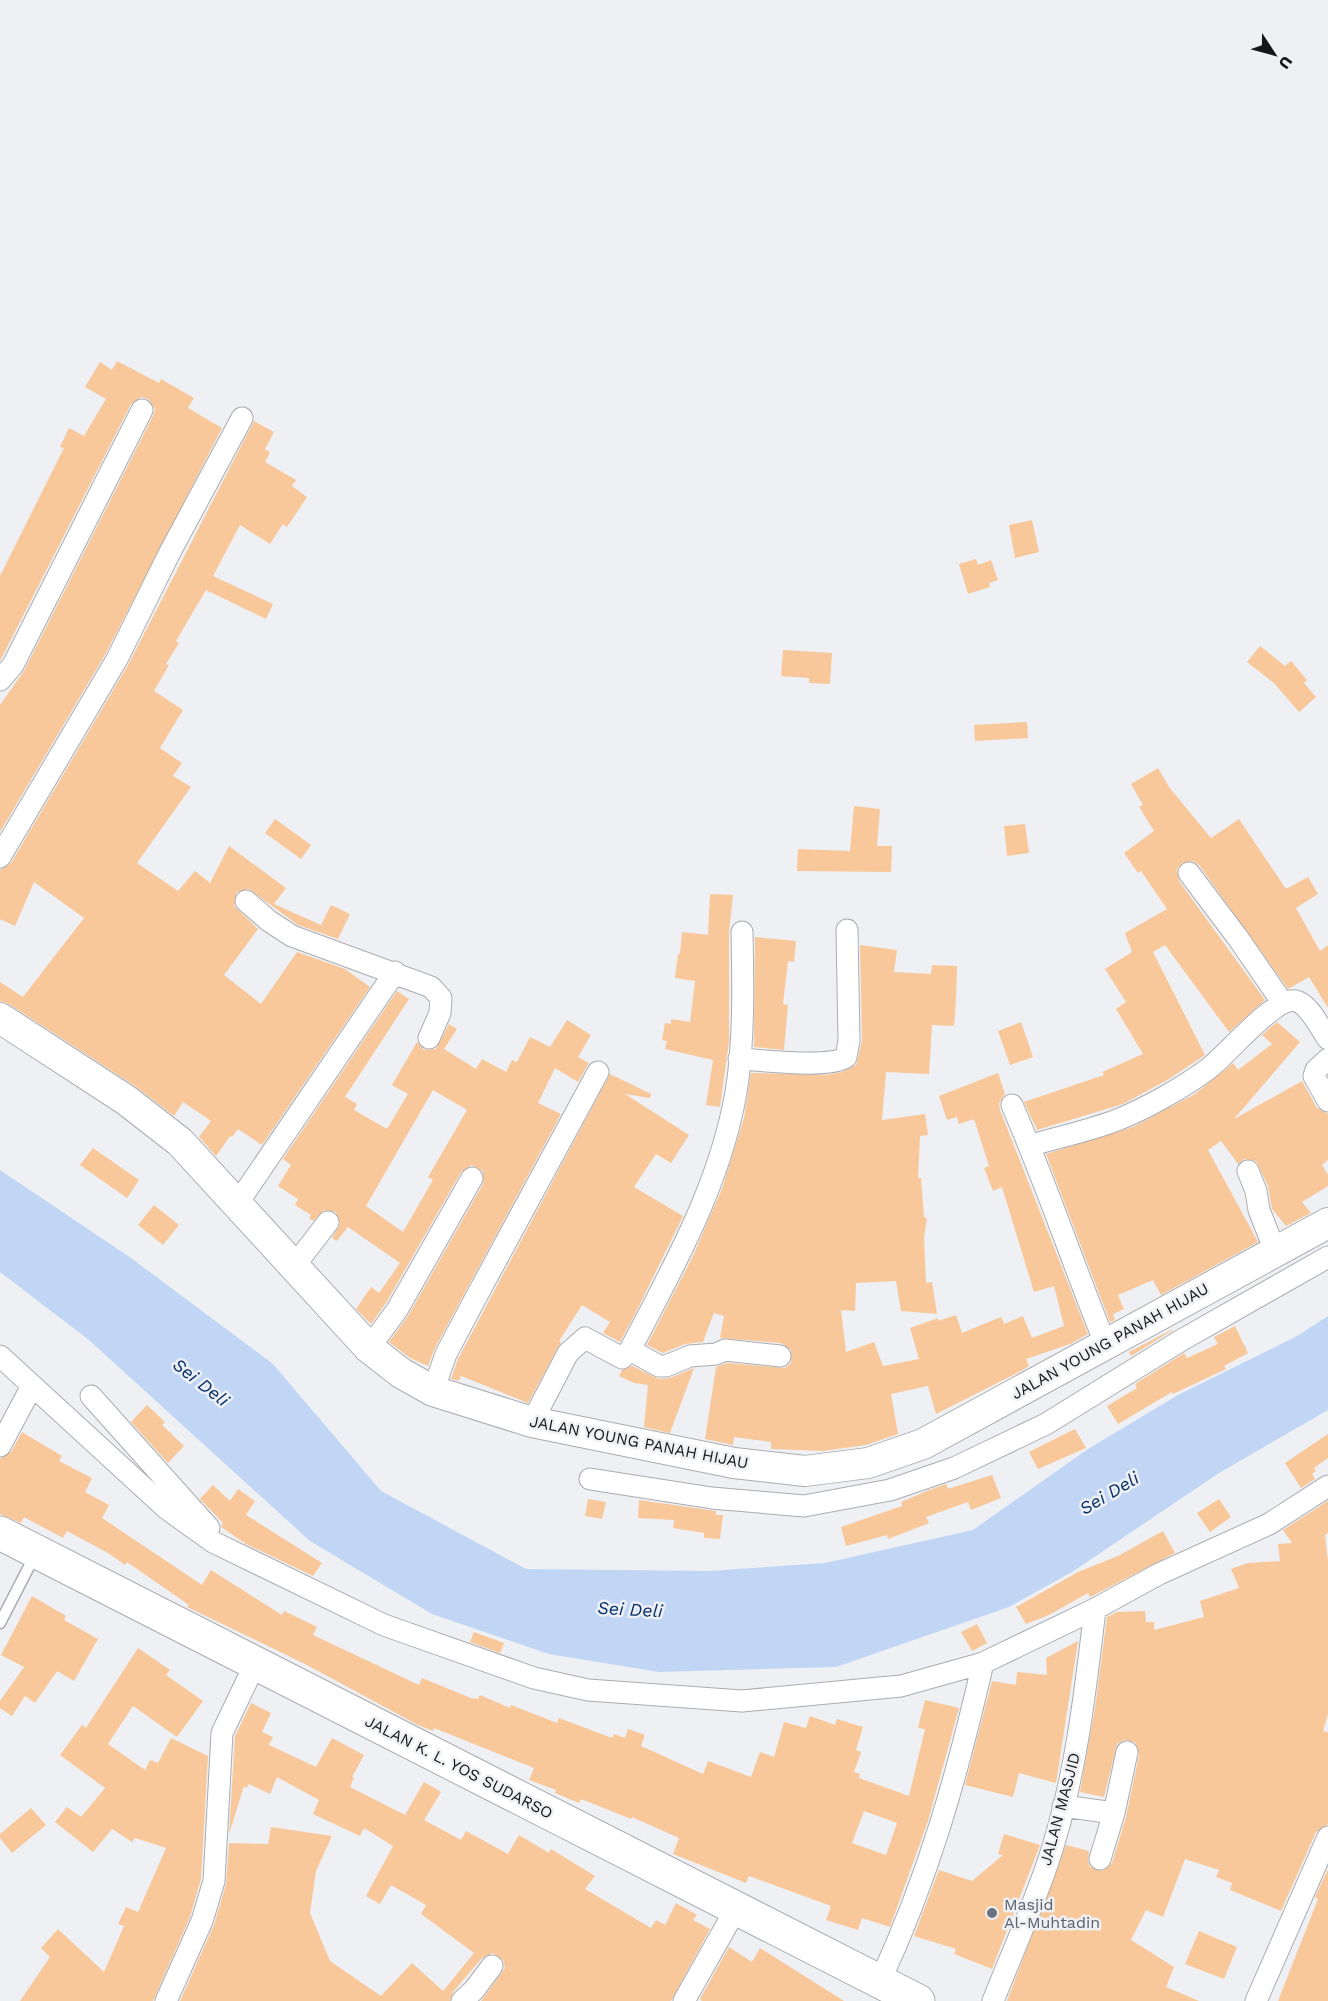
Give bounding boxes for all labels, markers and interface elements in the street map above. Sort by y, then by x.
north arrow [1244,24,1304,84]
text: U [1275,52,1297,73]
street label: JALAN YOUNG PANAH HIJAU [1008,1279,1212,1403]
water label: Sei Deli [169,1354,234,1411]
street label: JALAN YOUNG PANAH HIJAU [528,1411,750,1473]
water label: Sei Deli [1075,1466,1144,1519]
water label: Sei Deli [597,1597,665,1621]
street label: JALAN K. L. YOS SUDARSO [362,1711,556,1823]
street label: JALAN MASJID [1036,1750,1084,1868]
place label: Masjid Al-Muhtadin [1004,1895,1100,1932]
marker: Masjid Al-Muhtadin [985,1906,999,1920]

